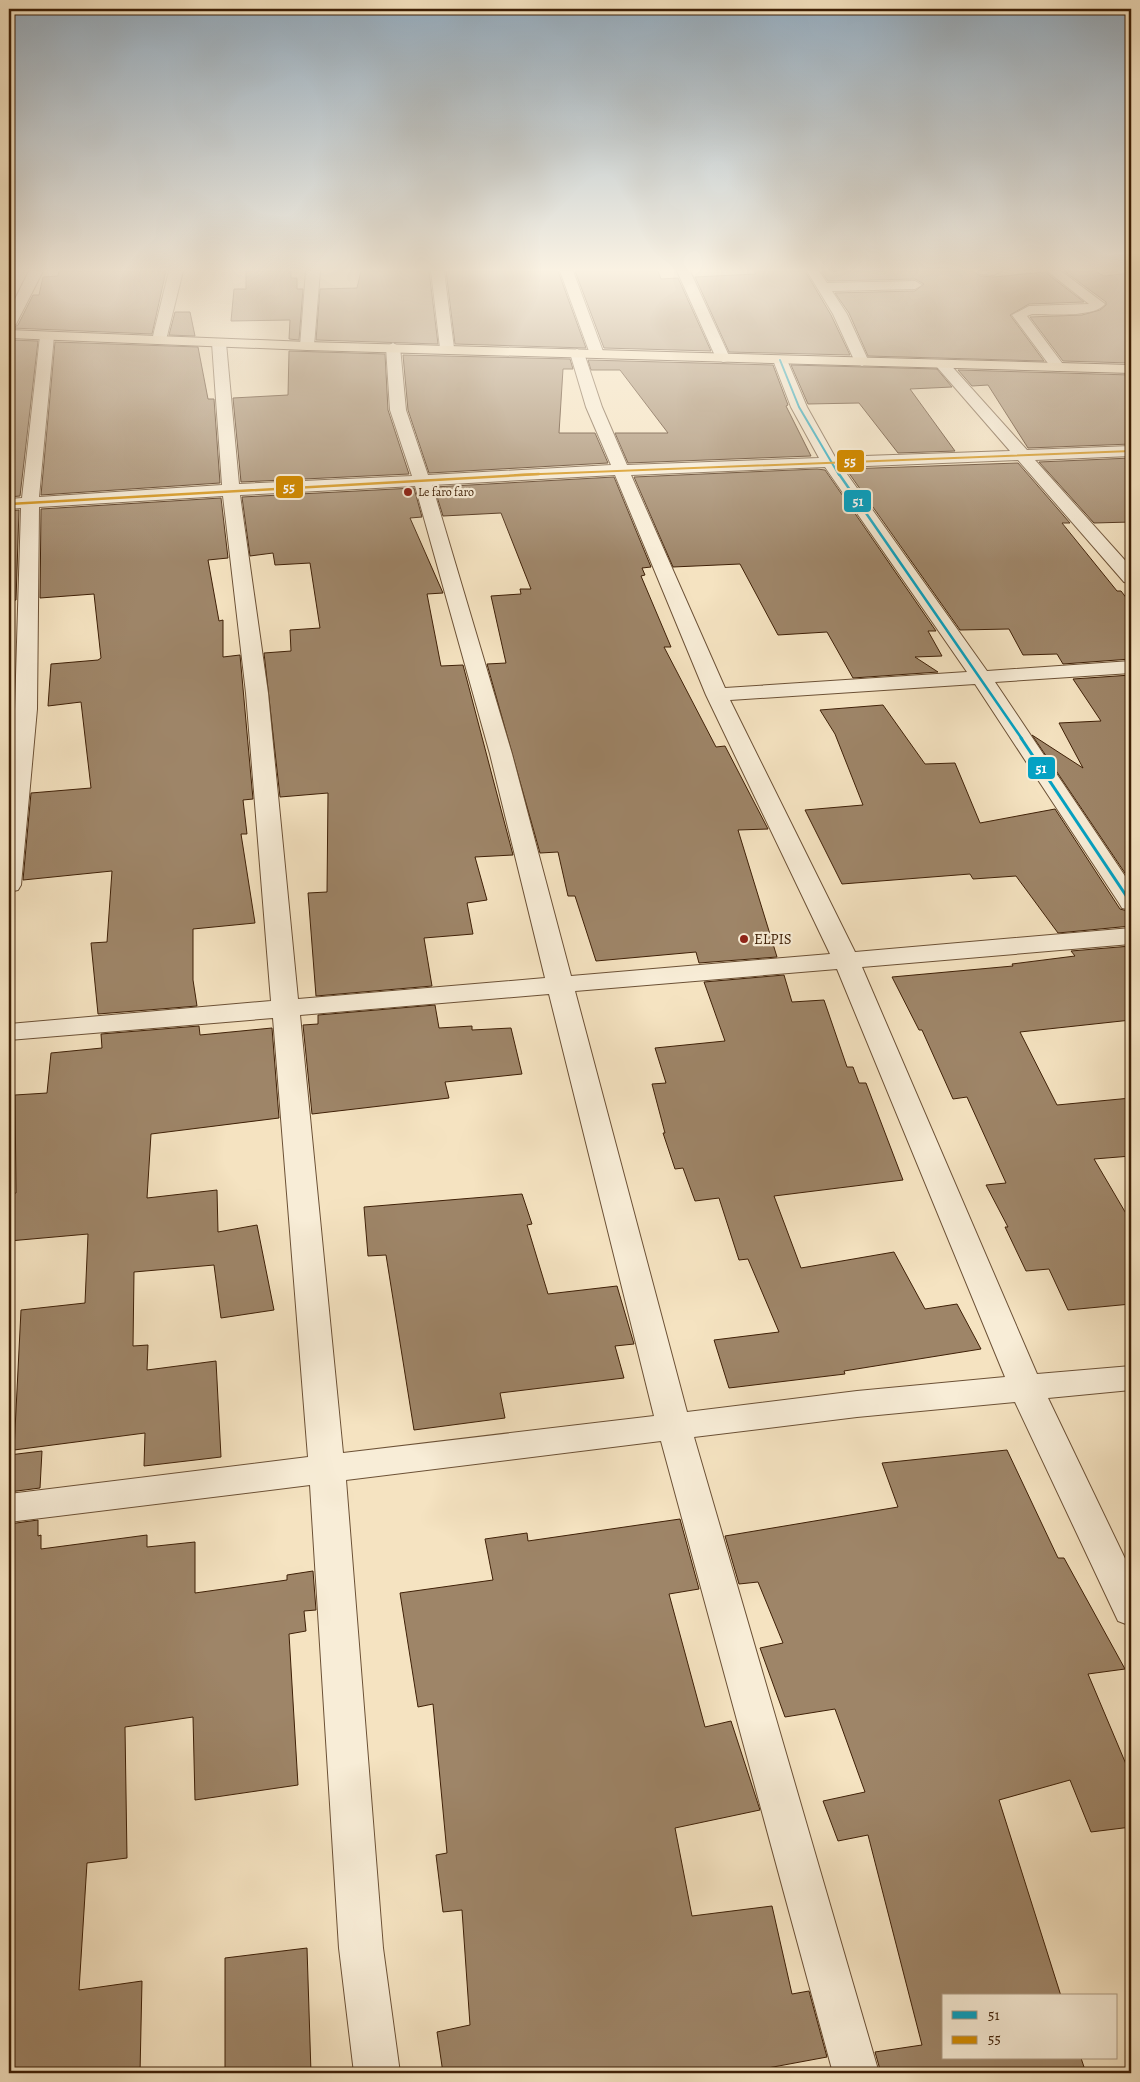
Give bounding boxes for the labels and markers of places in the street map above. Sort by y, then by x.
place label: Le faro faro [418,484,474,500]
marker: Le faro faro [402,486,414,498]
place label: ELPIS [754,929,792,949]
marker: ELPIS [738,933,750,945]

